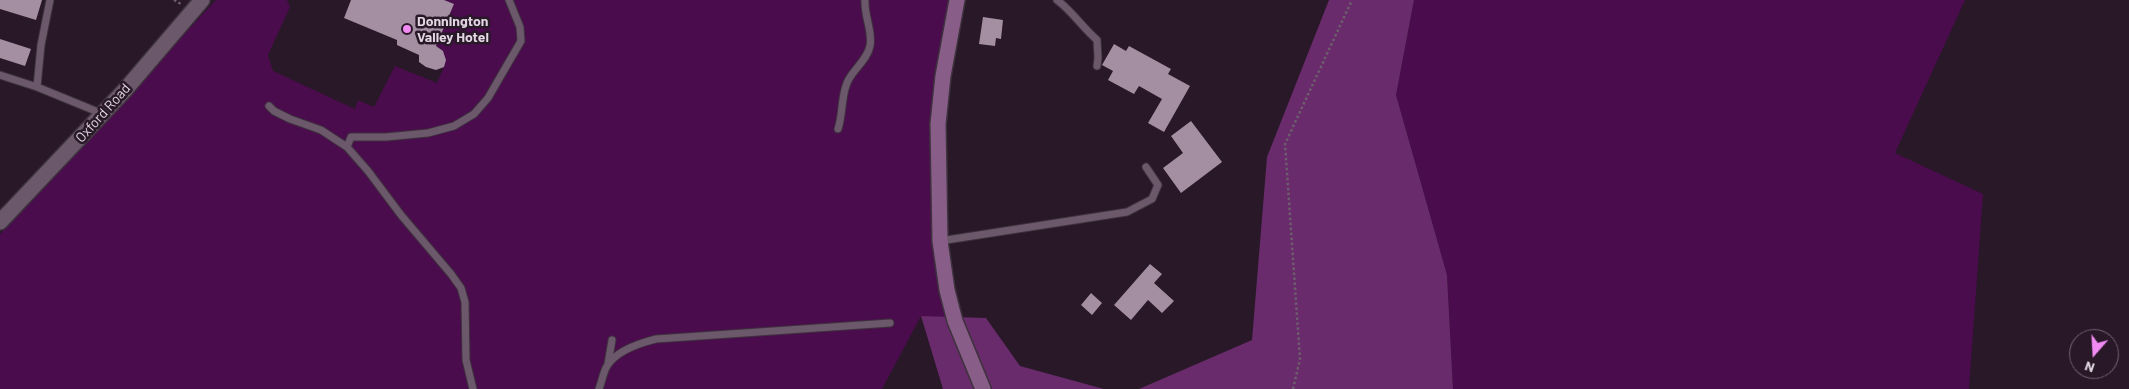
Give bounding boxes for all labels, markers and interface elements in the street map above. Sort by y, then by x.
place label: Donnington Valley Hotel [417,13,489,46]
marker: Donnington Valley Hotel [401,23,413,35]
street label: Oxford Road [72,80,134,146]
north arrow [2069,329,2119,379]
text: N [2082,358,2096,377]

